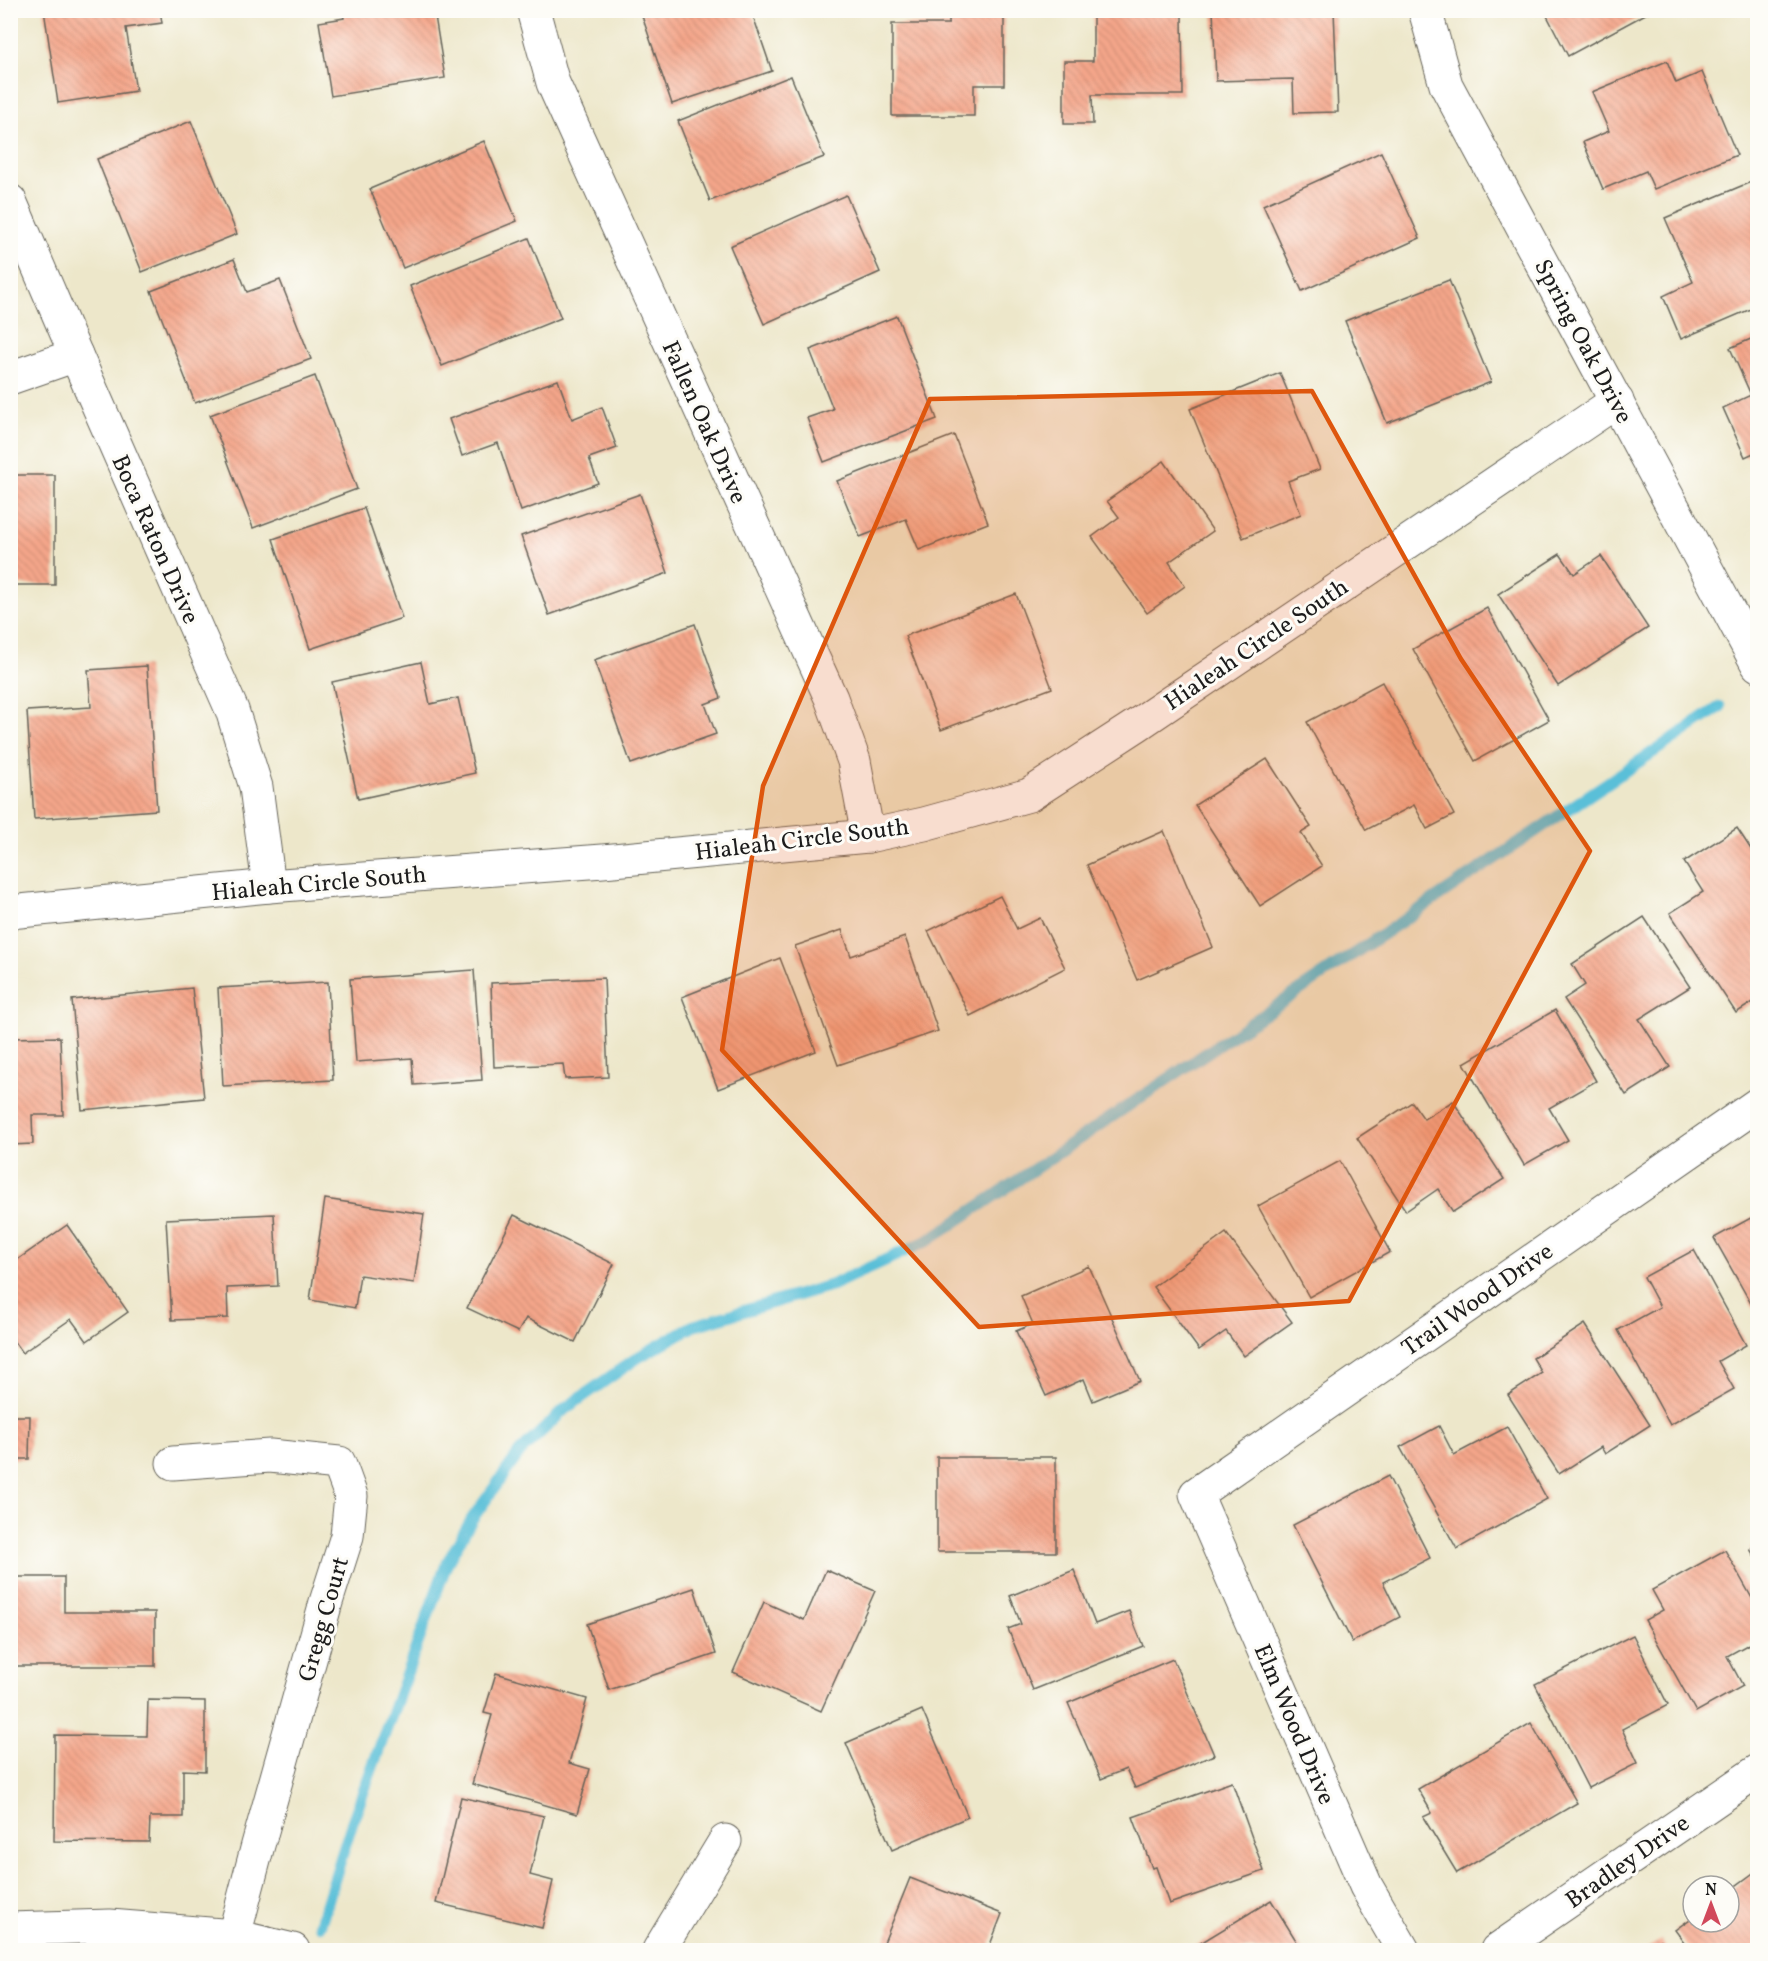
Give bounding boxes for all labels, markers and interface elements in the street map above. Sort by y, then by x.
street label: Spring Oak Drive [1525,254,1640,430]
street label: Fallen Oak Drive [652,336,754,510]
street label: Boca Raton Drive [102,450,207,630]
street label: Hialeah Circle South [1158,571,1356,720]
street label: Hialeah Circle South [693,811,911,871]
street label: Hialeah Circle South [210,859,428,911]
street label: Trail Wood Drive [1395,1236,1561,1366]
street label: Gregg Court [291,1553,359,1686]
street label: Elm Wood Drive [1244,1639,1342,1810]
street label: Bradley Drive [1559,1807,1697,1918]
north arrow [1681,1874,1741,1934]
text: N [1705,1880,1717,1902]

